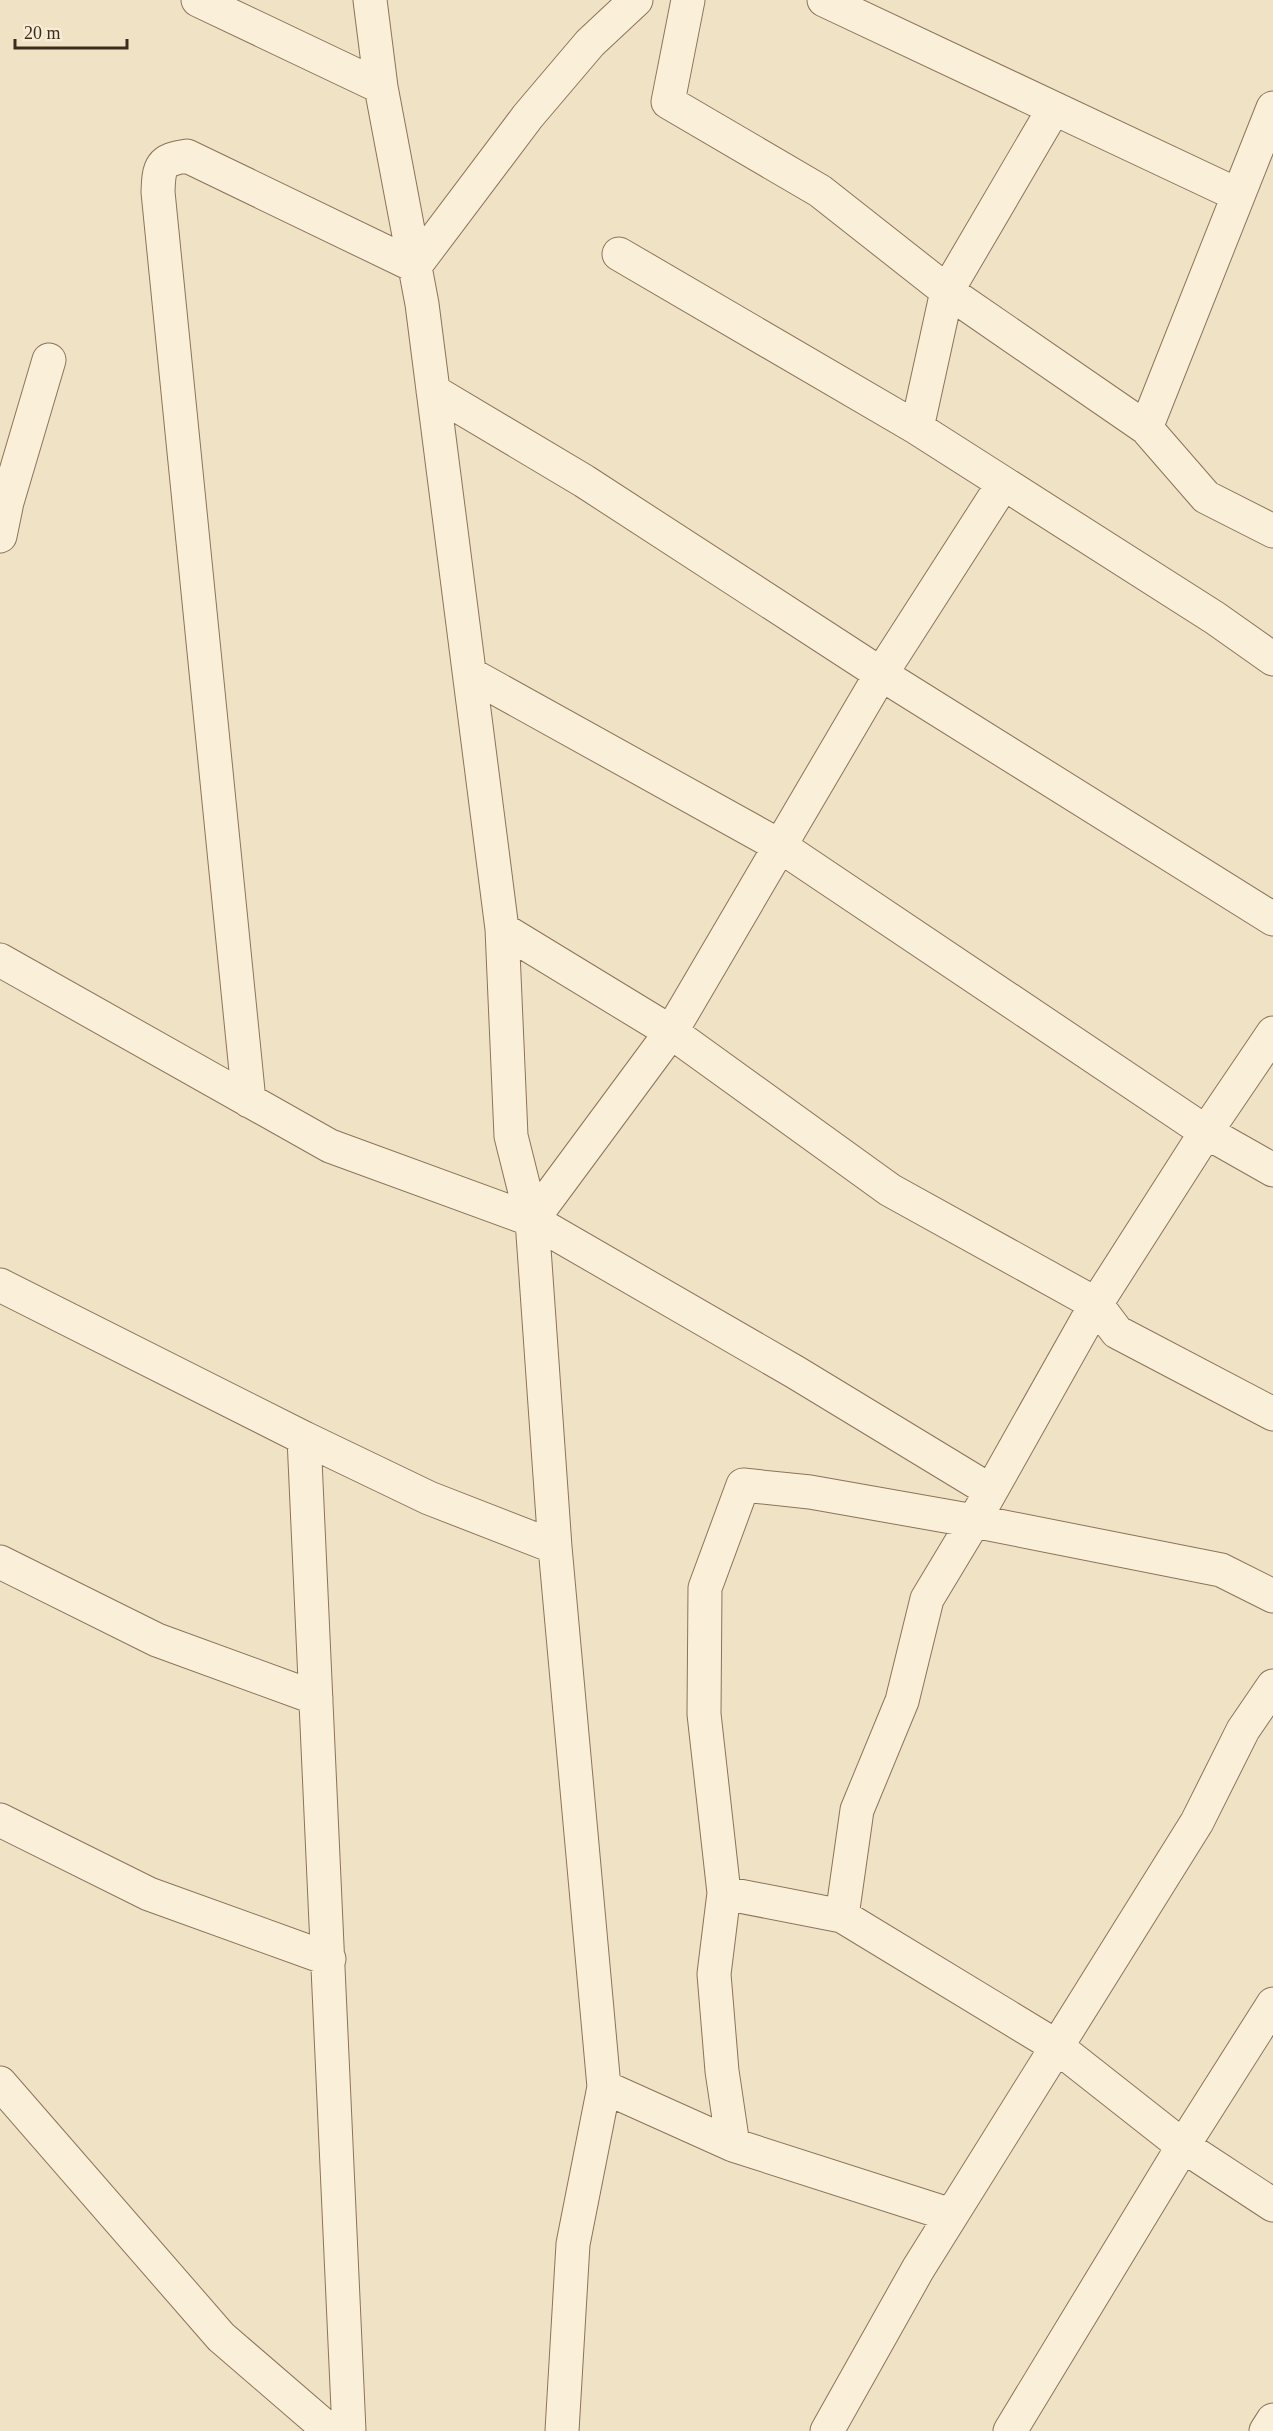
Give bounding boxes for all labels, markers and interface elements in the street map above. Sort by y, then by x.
scale bar [15,12,128,50]
text: 20 m [24,23,61,43]

